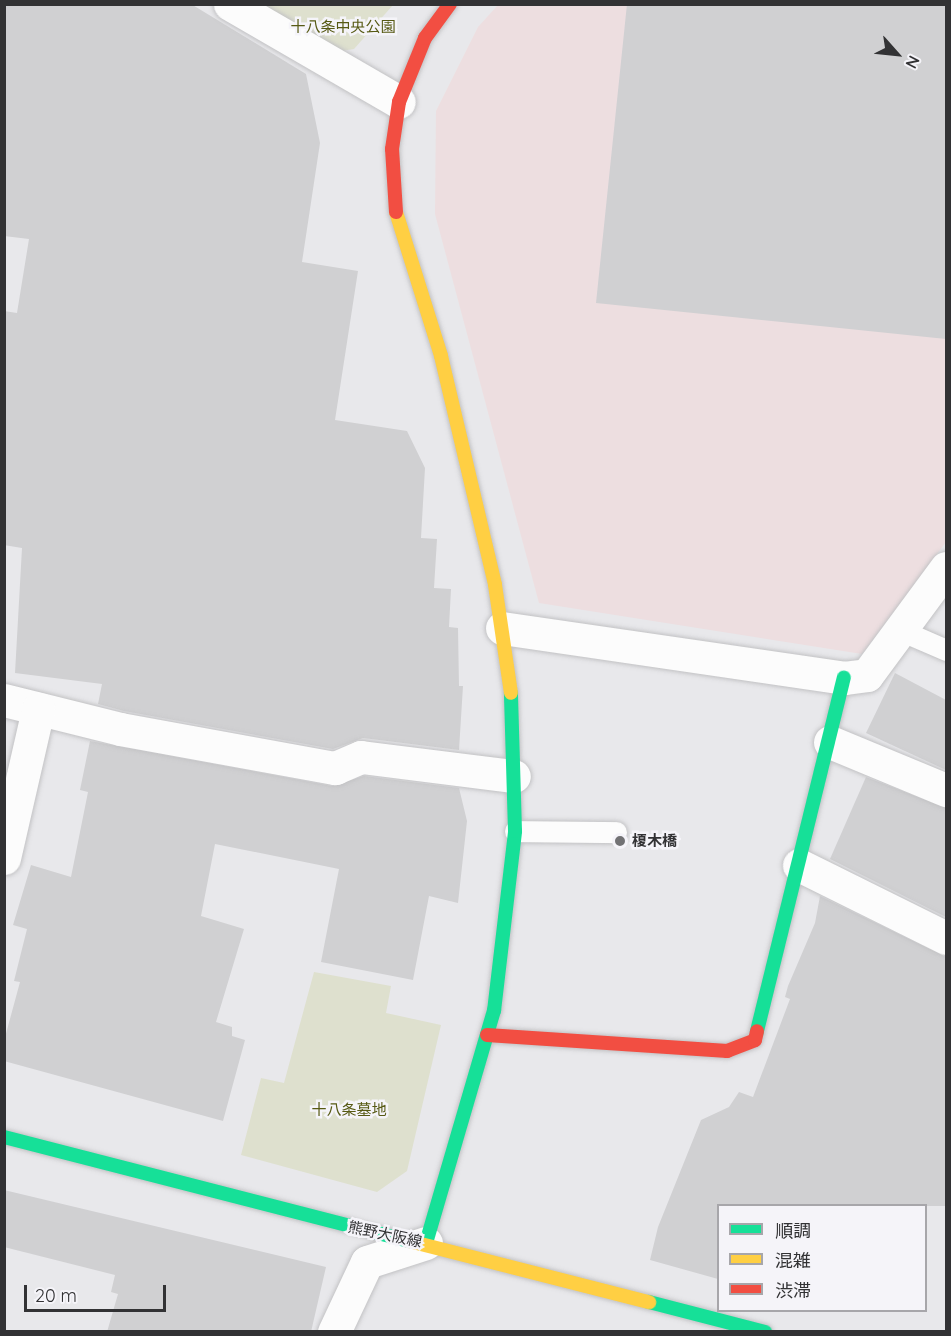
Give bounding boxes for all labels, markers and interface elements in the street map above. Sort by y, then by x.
park label: 十八条中央公園 [291,18,395,36]
north arrow [867,24,927,84]
text: N [901,52,925,72]
place label: 榎木橋 [632,832,677,850]
marker: 榎木橋 [613,834,627,848]
park label: 十八条墓地 [312,1101,386,1119]
legend [717,1204,927,1312]
street label: 熊野大阪線 [346,1217,424,1251]
text: 順調 [775,1219,811,1242]
text: 混雑 [775,1249,811,1272]
scale bar [27,1273,170,1311]
text: 渋滞 [775,1279,811,1302]
text: 20 m [35,1284,77,1307]

